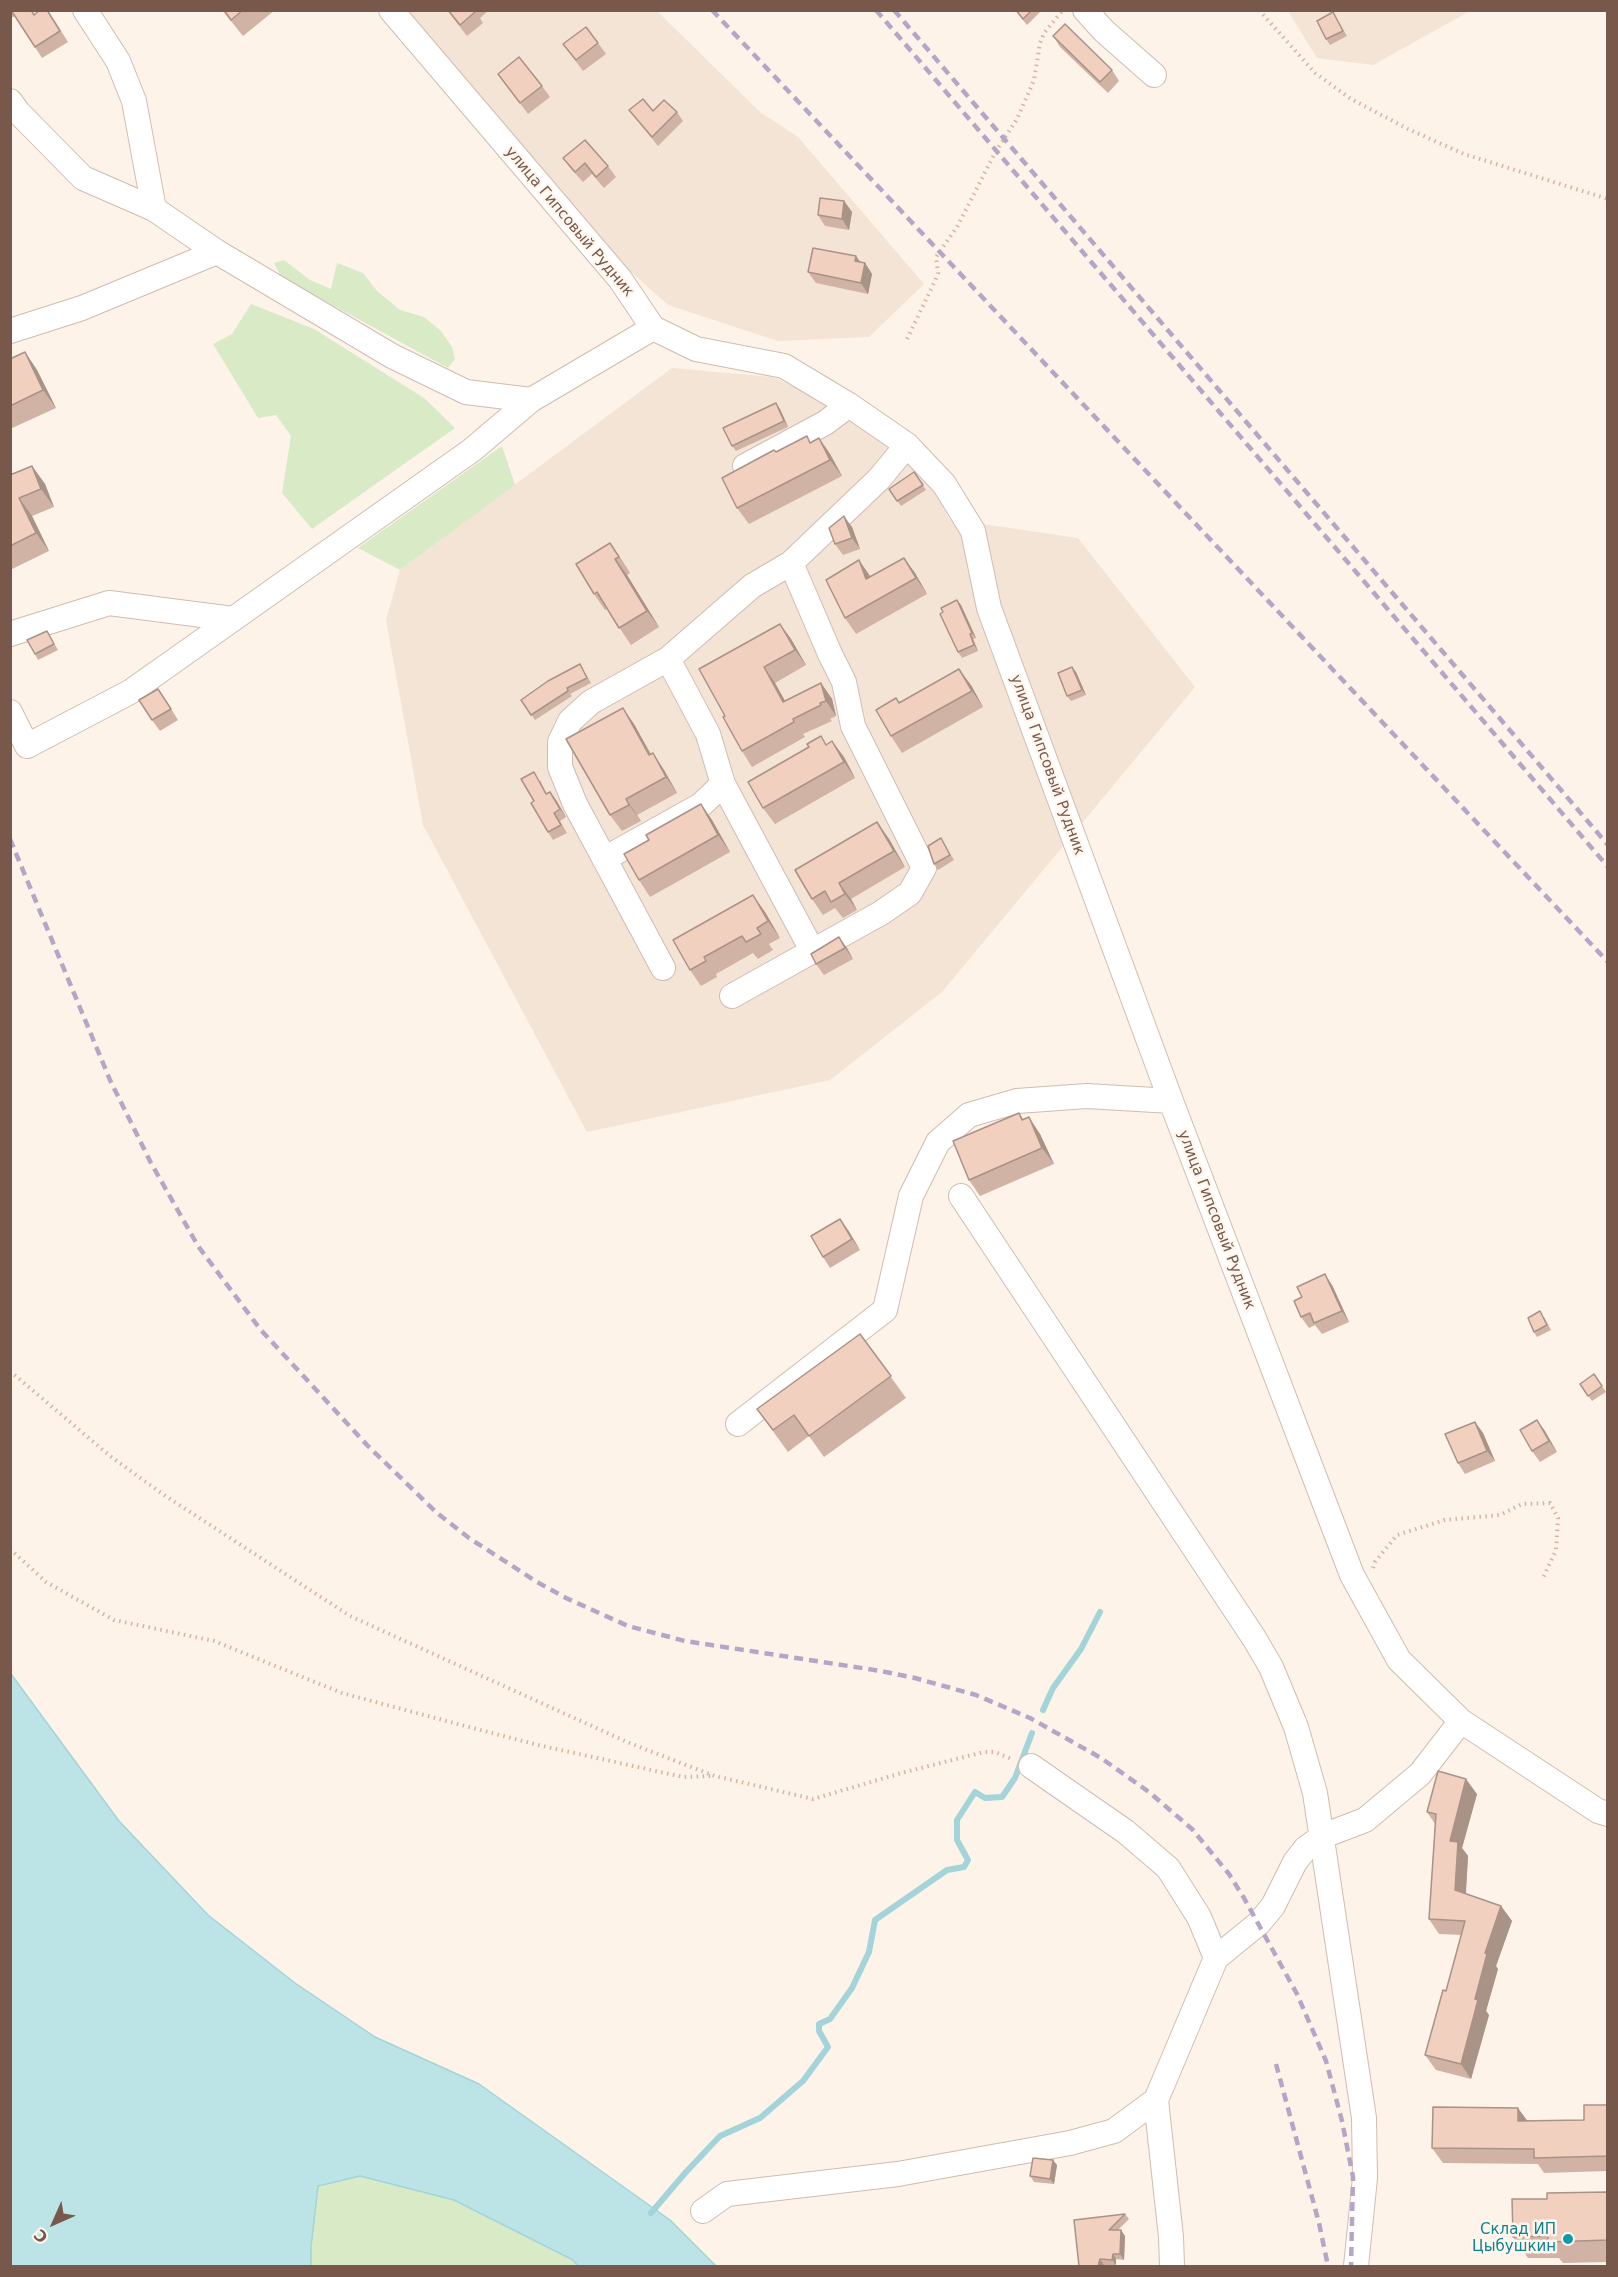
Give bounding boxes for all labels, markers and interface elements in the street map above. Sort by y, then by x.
street label: улица Гипсовый Рудник [501,143,637,301]
street label: улица Гипсовый Рудник [1006,672,1088,858]
street label: улица Гипсовый Рудник [1173,1128,1259,1312]
north arrow [24,2193,84,2253]
place label: Склад ИП Цыбушкин [1472,2221,1556,2256]
text: С [30,2225,52,2247]
marker: Склад ИП Цыбушкин [1561,2232,1575,2246]

